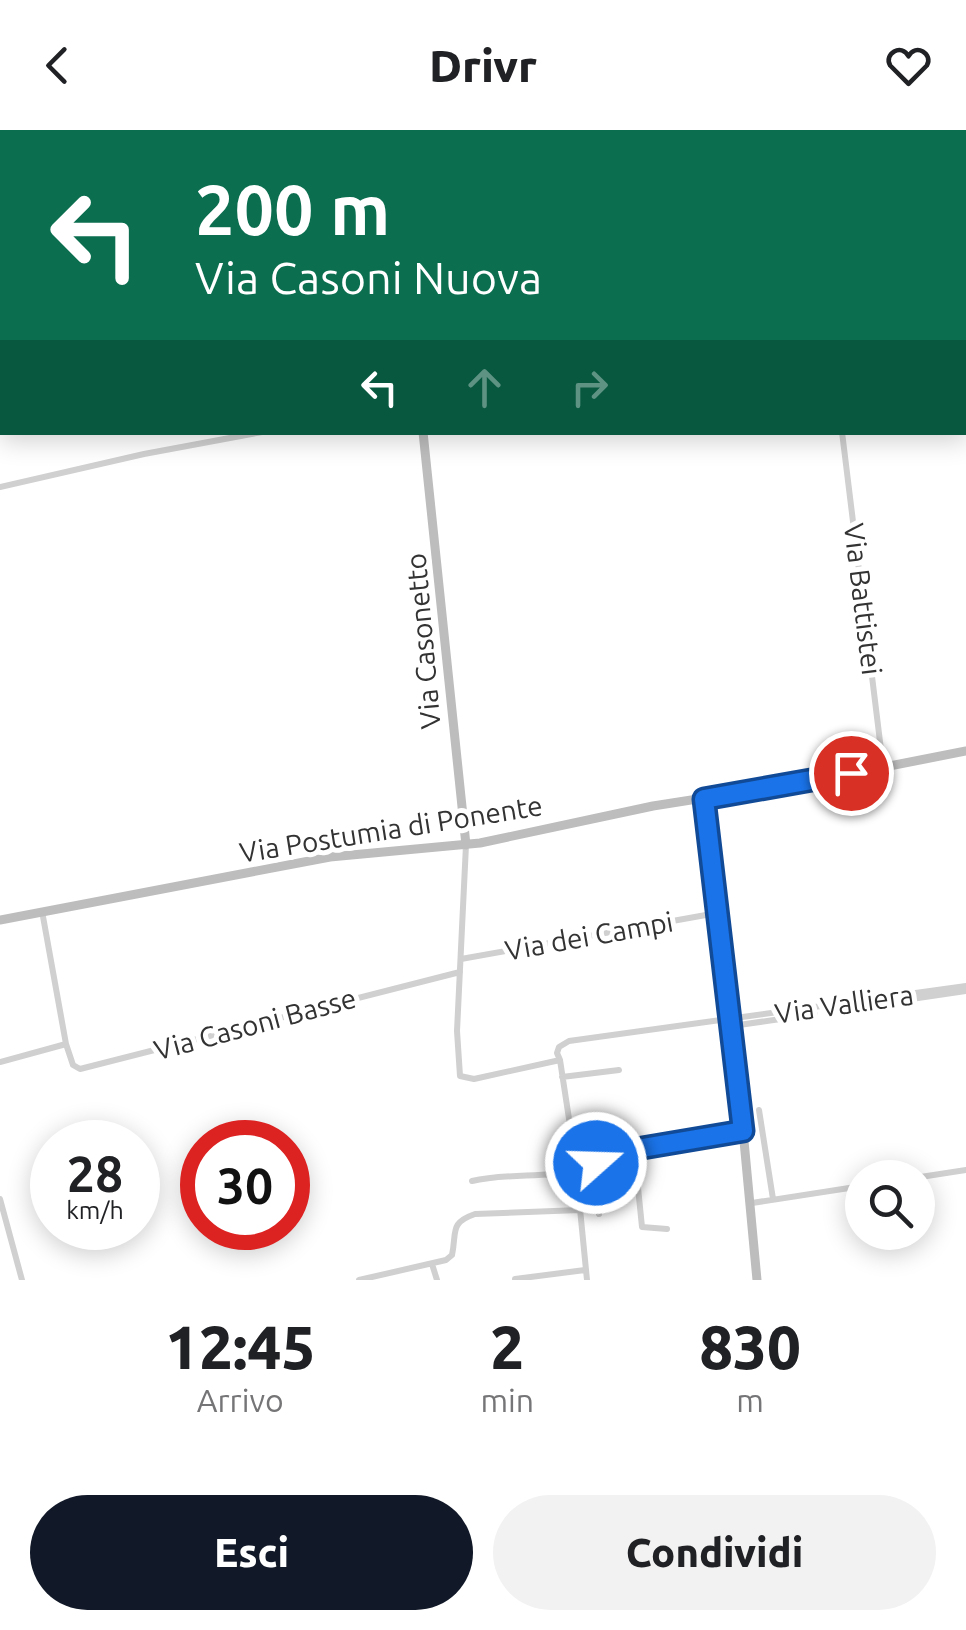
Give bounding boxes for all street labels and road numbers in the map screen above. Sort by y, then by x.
street label: Via Battistei [839,521,888,677]
street label: Via Casonetto [399,552,446,730]
street label: Via Postumia di Ponente [237,789,545,868]
street label: Via dei Campi [502,905,675,966]
street label: Via Valliera [773,978,915,1029]
street label: Via Casoni Basse [151,982,359,1065]

